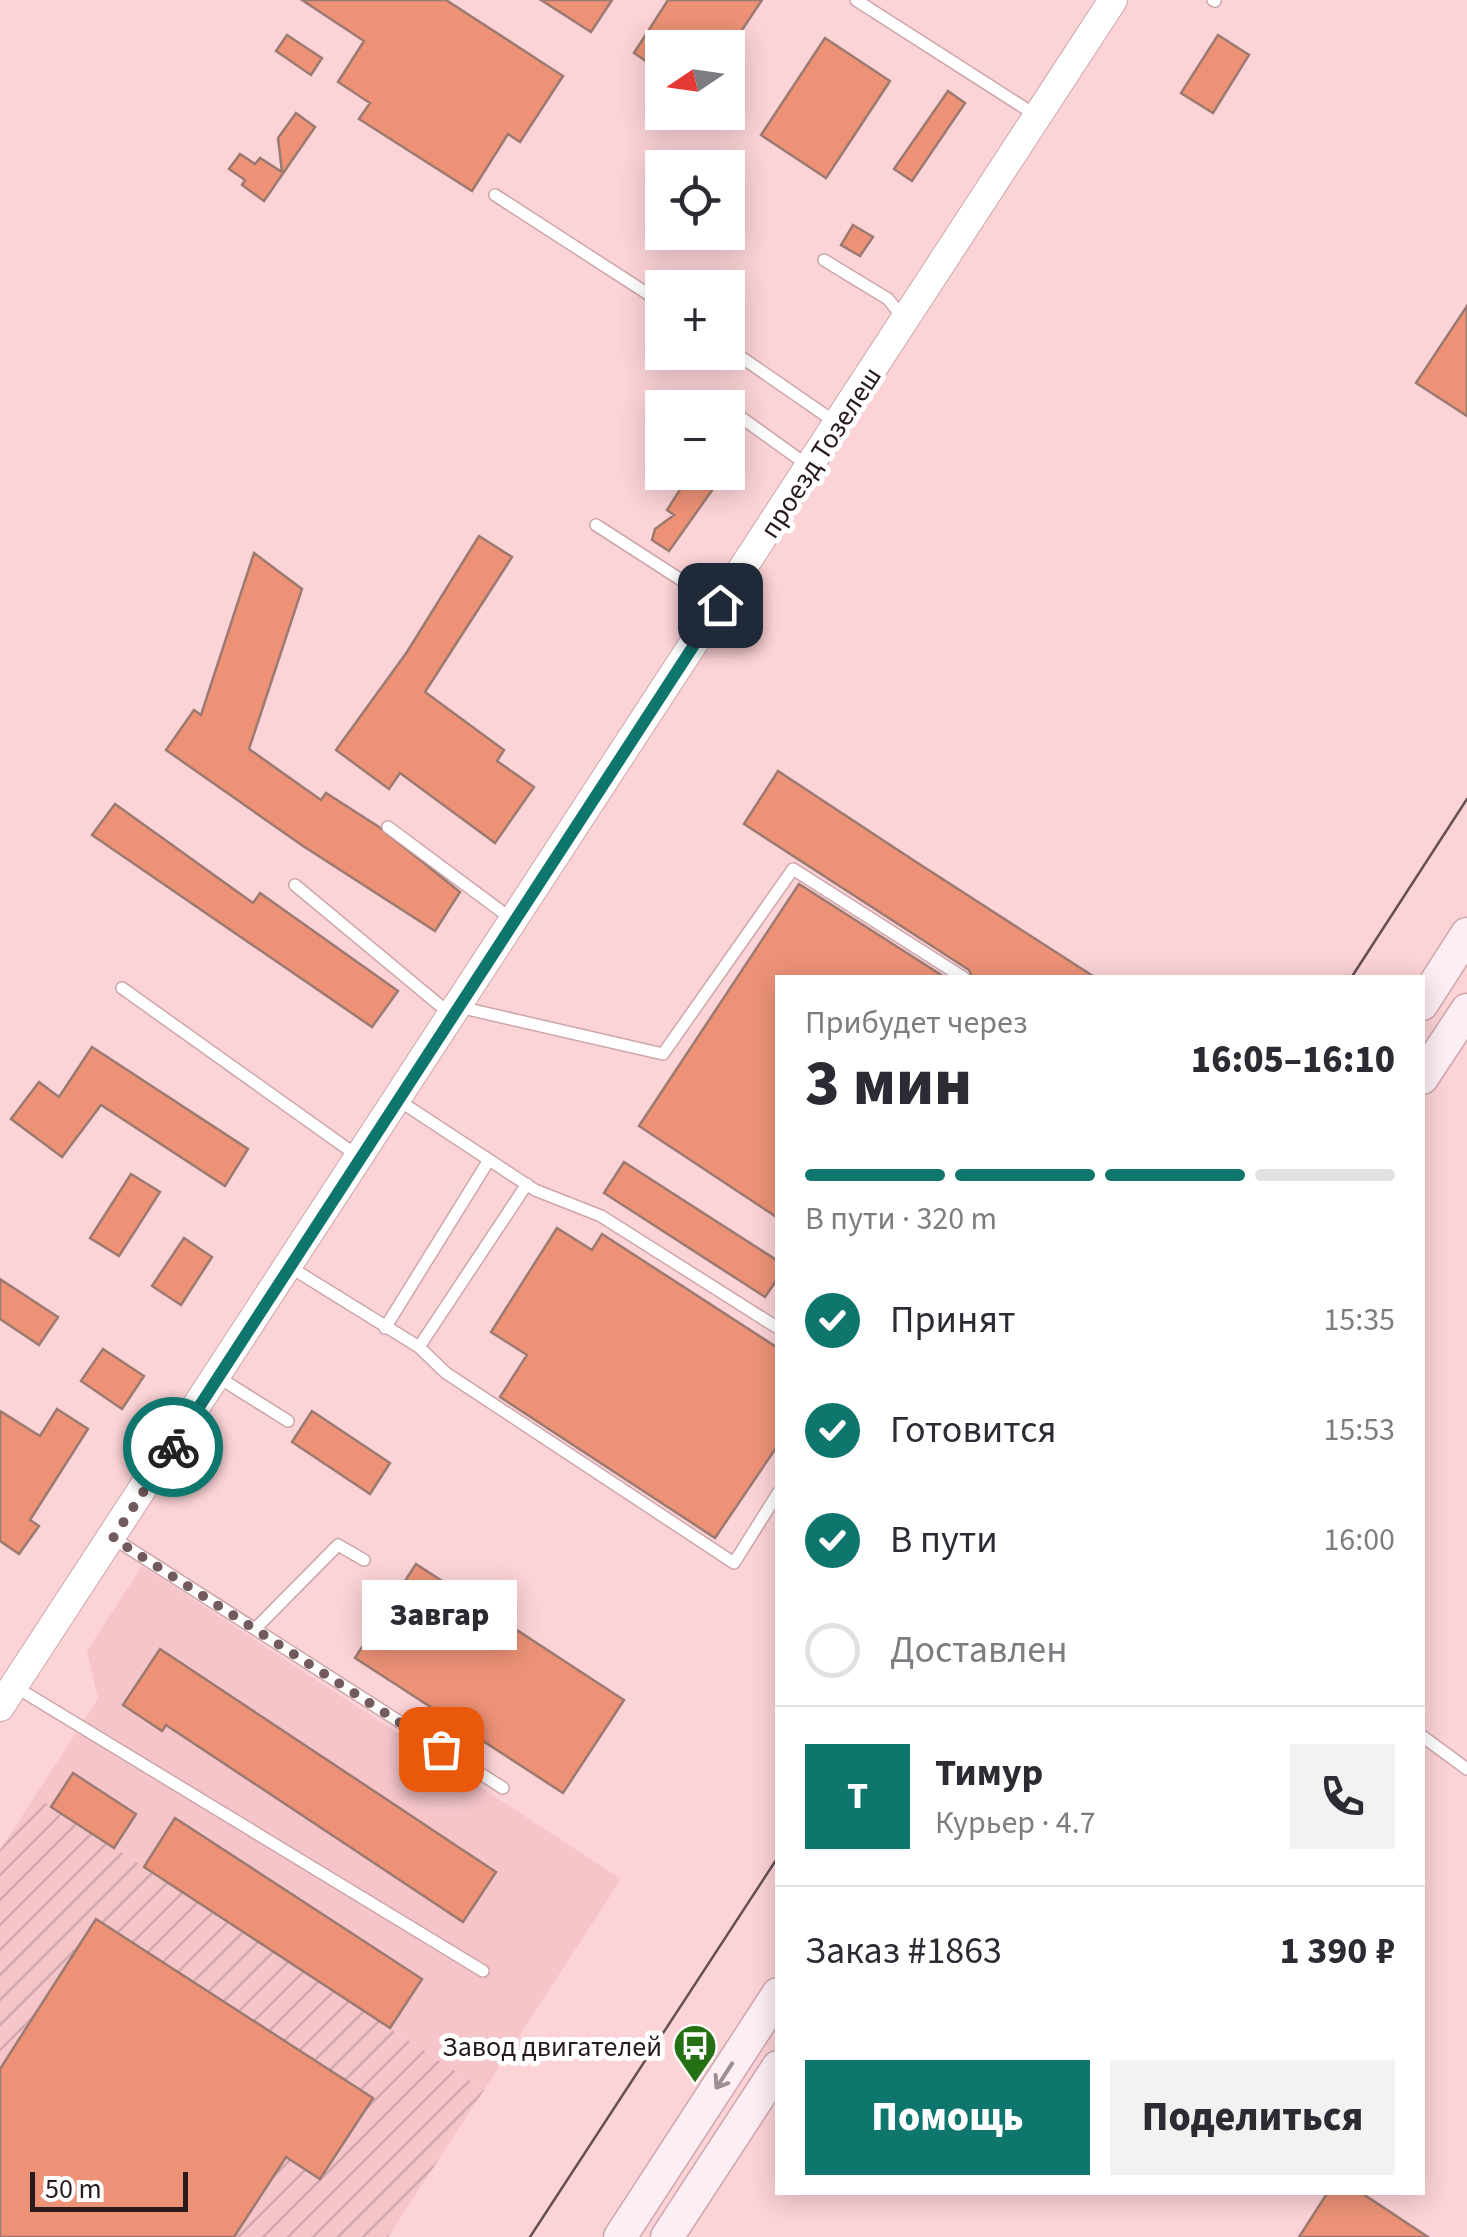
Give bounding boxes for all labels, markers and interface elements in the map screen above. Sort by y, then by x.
north arrow [645,30,745,130]
map controls [645,30,745,490]
button: locate [645,150,745,250]
button: + [645,270,745,370]
street label: проезд Тозелеш [750,359,891,546]
button: − [645,390,745,490]
pin [678,563,763,648]
icon: home [693,578,748,633]
text: Прибудет через [805,1000,1028,1046]
text: 16:05–16:10 [1191,1033,1395,1087]
text: 3 мин [805,1037,972,1130]
text: В пути · 320 m [805,1196,997,1242]
icon: check [805,1293,860,1348]
text: Принят [890,1293,1015,1347]
text: 15:35 [1323,1297,1395,1343]
courier [123,1397,223,1497]
icon: check [805,1403,860,1458]
text: Готовится [890,1403,1057,1457]
text: 15:53 [1323,1407,1395,1453]
icon: bike [146,1420,201,1475]
icon: check [805,1513,860,1568]
text: В пути [890,1513,998,1567]
text: 16:00 [1323,1517,1395,1563]
callout: Завгар [364,1579,518,1649]
text: Завгар [389,1592,490,1638]
text: Доставлен [890,1623,1068,1677]
pin [399,1707,484,1792]
icon: bag [414,1722,469,1777]
button: phone [1290,1744,1395,1849]
text: Тимур [935,1746,1043,1800]
text: Т [847,1769,868,1823]
text: Курьер · 4.7 [935,1800,1096,1846]
text: Заказ #1863 [805,1924,1002,1978]
text: 1 390 ₽ [1279,1924,1395,1978]
bus stop icon: Завод двигателей [672,2023,718,2084]
place label: Завод двигателей [442,2027,662,2067]
button: Помощь [805,2060,1090,2175]
button: Поделиться [1110,2060,1395,2175]
one-way arrow [714,2061,735,2089]
scale bar [30,2167,188,2212]
text: 50 m [45,2169,102,2209]

